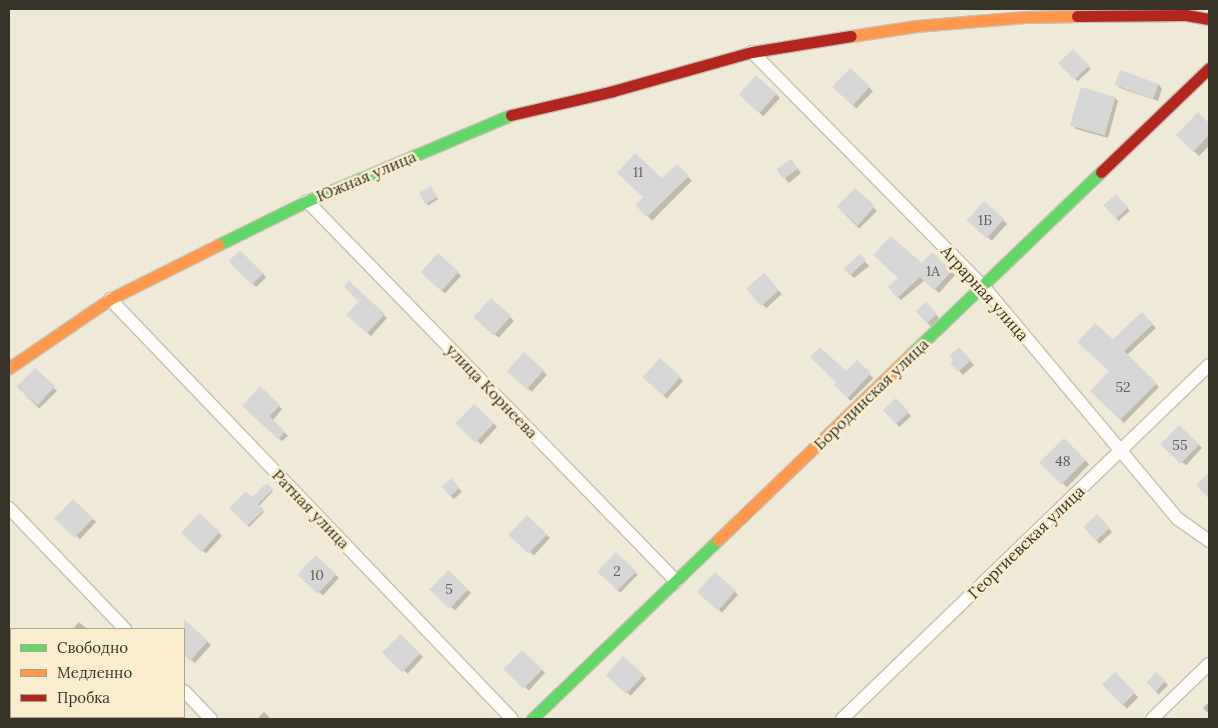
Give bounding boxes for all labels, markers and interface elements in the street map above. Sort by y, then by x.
street label: Южная улица [313,146,419,206]
house number: 11 [633,164,643,180]
house number: 1Б [978,212,992,228]
street label: Аграрная улица [937,241,1033,345]
house number: 1А [926,263,940,279]
street label: Бородинская улица [810,334,932,454]
street label: улица Корнеева [442,340,542,442]
house number: 52 [1115,379,1131,395]
house number: 55 [1172,437,1188,453]
house number: 48 [1055,453,1071,469]
street label: Ратная улица [268,465,354,553]
street label: Георгиевская улица [964,481,1088,603]
house number: 2 [613,563,621,579]
house number: 10 [310,567,324,583]
house number: 5 [445,581,453,597]
legend [10,628,185,718]
text: Свободно [57,638,128,657]
text: Медленно [57,663,132,682]
text: Пробка [57,688,110,707]

